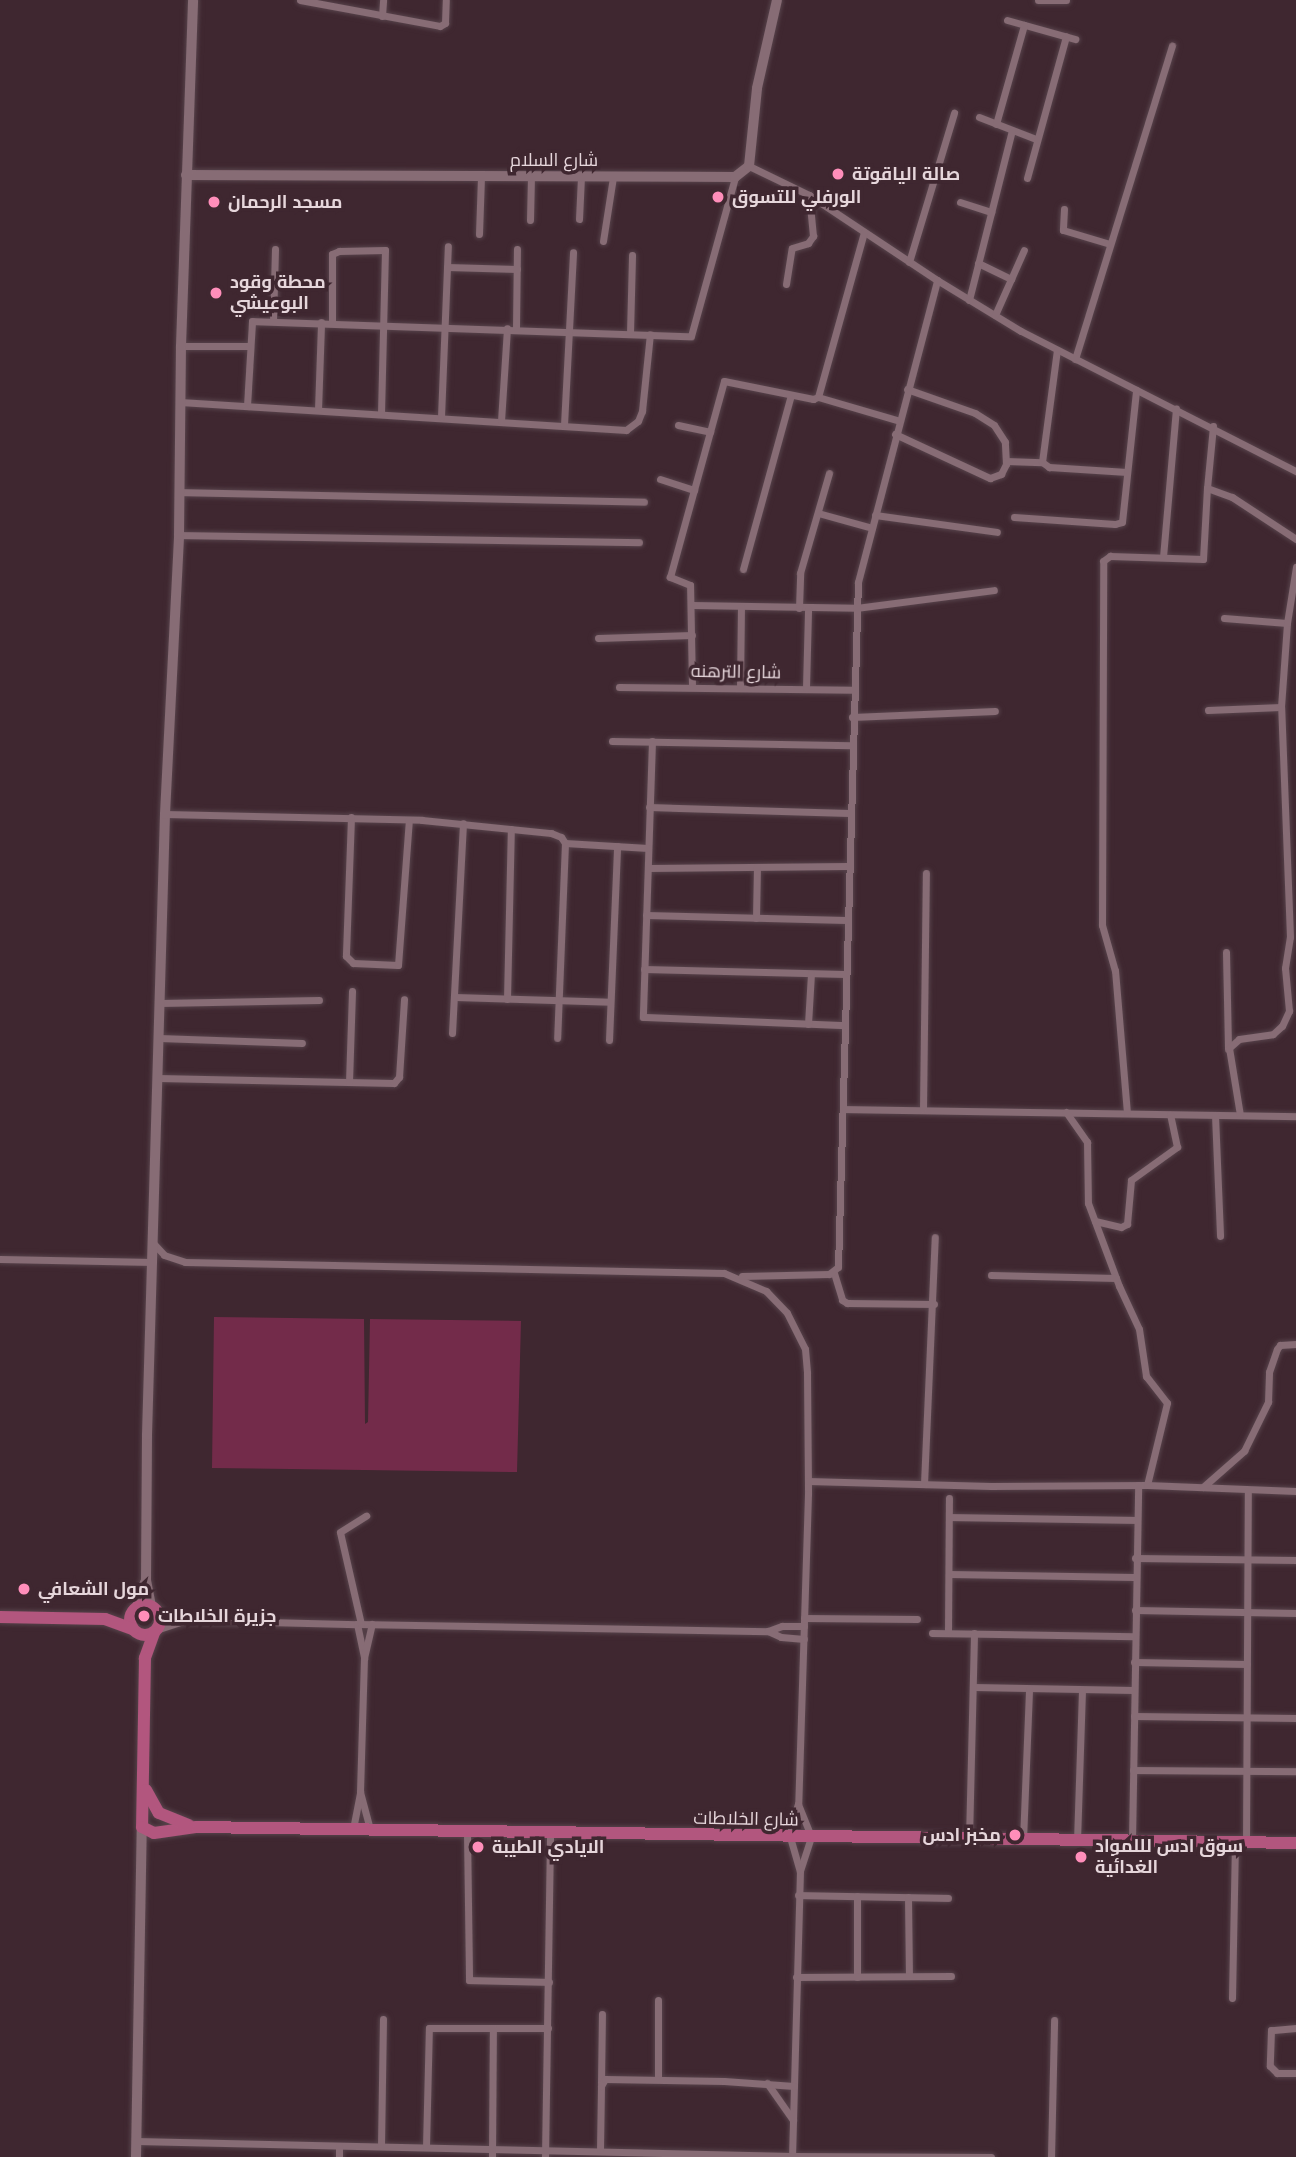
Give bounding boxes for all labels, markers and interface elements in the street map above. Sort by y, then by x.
street label: شارع السلام [510,149,598,171]
place label: صالة الياقوتة [852,163,960,185]
marker: صالة الياقوتة [830,166,846,182]
place label: الورفلي للتسوق [732,186,861,208]
marker: الورفلي للتسوق [710,189,726,205]
place label: مسجد الرحمان [228,191,342,213]
marker: مسجد الرحمان [206,194,222,210]
place label: محطة وقود البوعيشي [230,272,326,314]
marker: محطة وقود البوعيشي [208,285,224,301]
street label: شارع الترهنه [691,660,781,684]
place label: مول الشعافي [38,1578,149,1600]
marker: مول الشعافي [16,1581,32,1597]
place label: جزيرة الخلاطات [158,1605,276,1627]
marker: جزيرة الخلاطات [136,1608,152,1624]
street label: شارع الخلاطات [693,1807,799,1831]
place label: مخبز ادس [923,1824,1001,1846]
marker: مخبز ادس [1007,1827,1023,1843]
place label: الايادي الطيبة [492,1836,604,1858]
place label: سوق ادس لللمواد الغدائية [1095,1836,1243,1878]
marker: الايادي الطيبة [470,1839,486,1855]
marker: سوق ادس لللمواد الغدائية [1073,1849,1089,1865]

